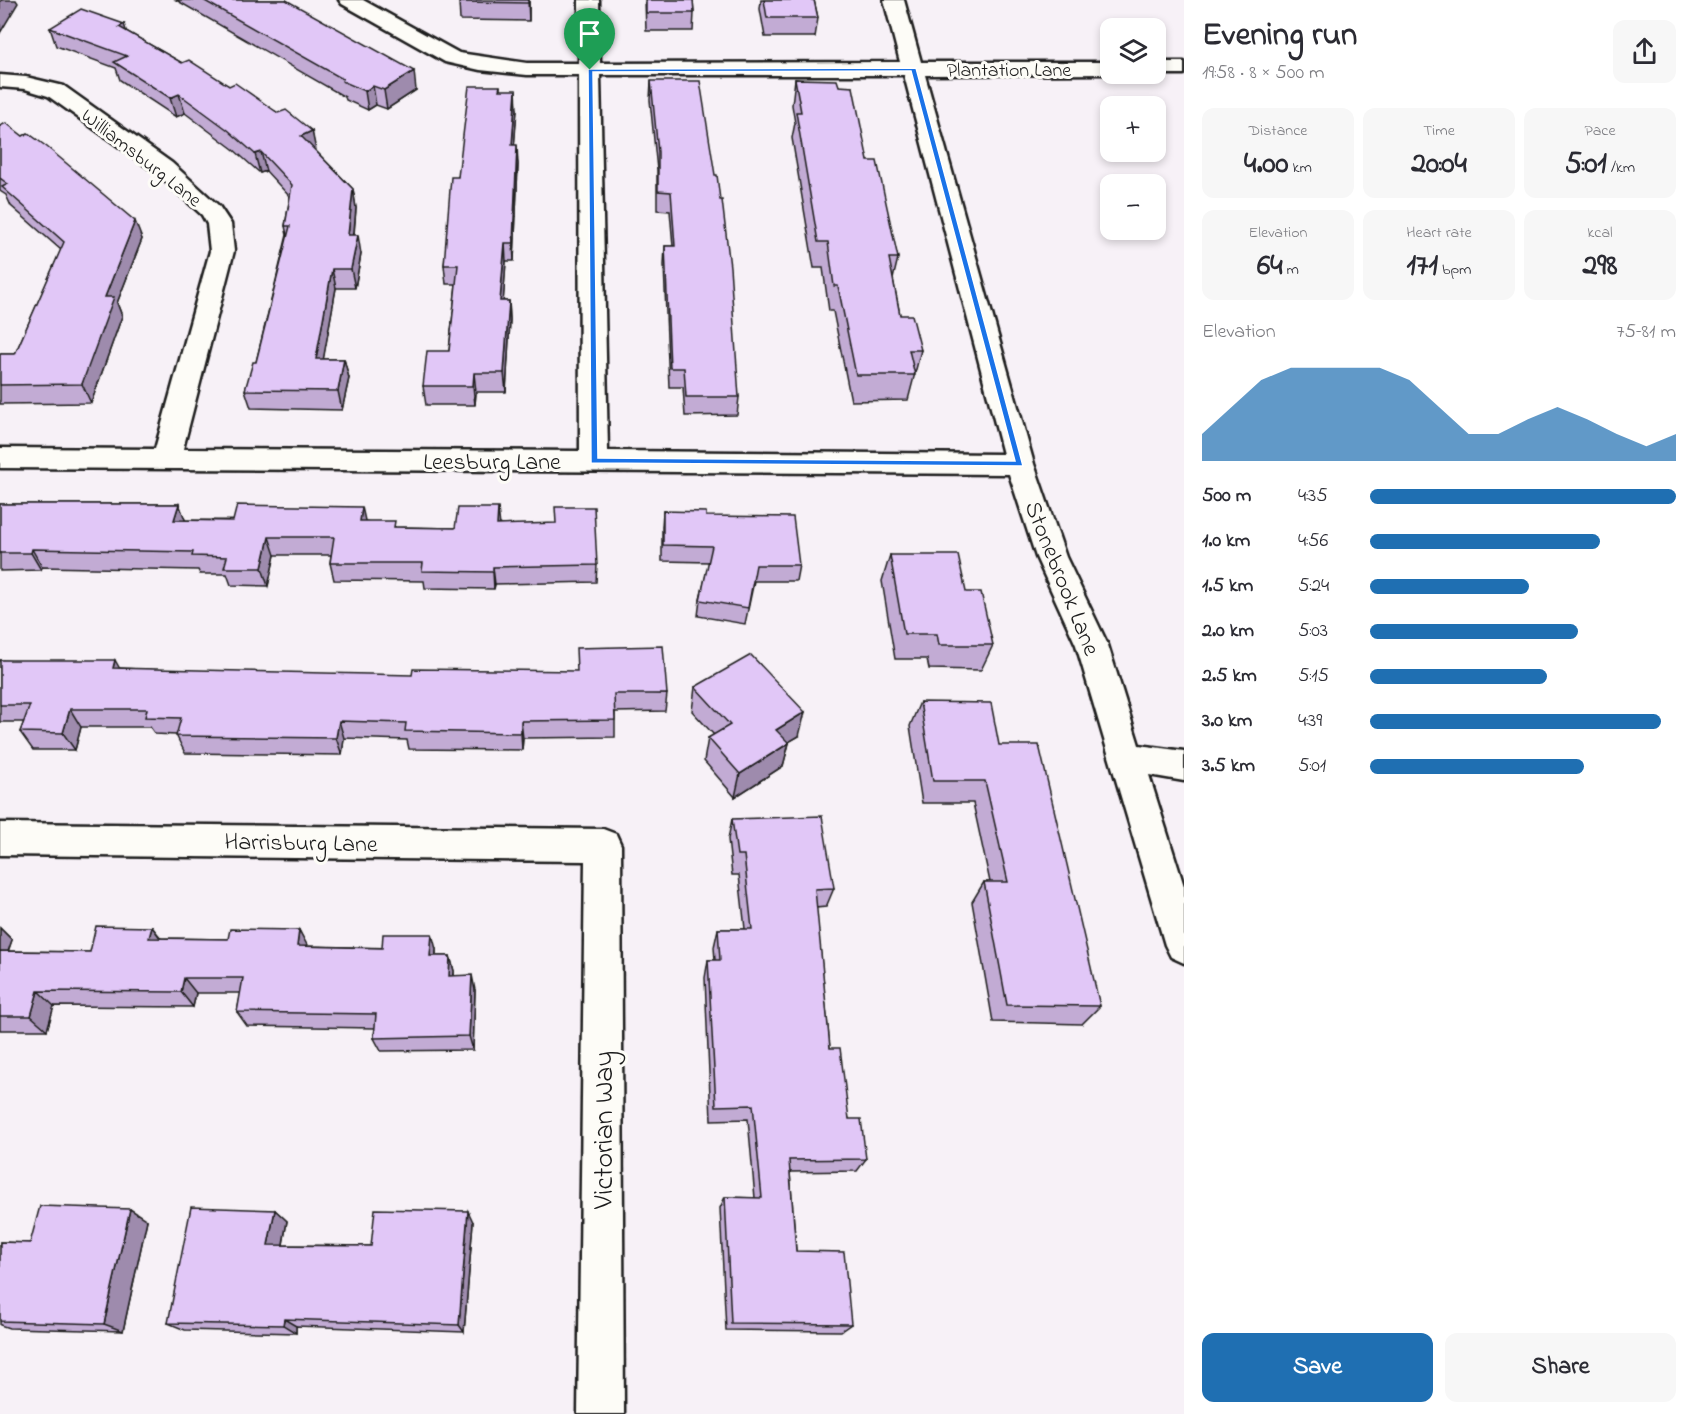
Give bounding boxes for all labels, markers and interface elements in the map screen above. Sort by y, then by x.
pin [564,8,615,70]
text: Evening run [1202,12,1357,60]
icon: arrive [573,17,606,50]
map controls [1100,18,1166,240]
button: layers [1100,18,1166,84]
button: share [1613,20,1676,83]
street label: Plantation Lane [947,57,1071,86]
text: 19:58 · 8 × 500 m [1202,59,1325,88]
button: + [1100,96,1166,162]
street label: Williamsburg Lane [73,103,207,216]
text: Distance [1249,119,1307,143]
text: Time [1423,119,1455,143]
text: Pace [1584,119,1616,143]
text: 4.00 [1244,143,1288,187]
text: 20:04 [1411,143,1467,187]
text: 5:01 [1565,143,1607,187]
text: km [1288,156,1312,180]
text: /km [1607,156,1635,180]
button: − [1100,174,1166,240]
text: Elevation [1249,221,1307,245]
text: Heart rate [1406,221,1472,245]
text: kcal [1587,221,1613,245]
text: 64 [1257,245,1283,289]
text: 171 [1406,245,1438,289]
text: 298 [1582,245,1618,289]
text: m [1283,258,1299,282]
text: bpm [1438,258,1472,282]
text: Elevation [1202,318,1276,347]
text: 75–81 m [1616,318,1676,347]
street label: Leesburg Lane [423,446,561,481]
text: 500 m [1202,482,1251,511]
text: 4:35 [1298,482,1328,511]
street label: Stonebrook Lane [1014,496,1108,662]
text: 1.0 km [1202,527,1250,556]
text: 4:56 [1298,527,1328,556]
text: 1.5 km [1202,572,1253,601]
text: 5:24 [1298,572,1329,601]
text: 2.0 km [1202,617,1254,646]
text: 5:03 [1298,617,1328,646]
text: 2.5 km [1202,662,1257,691]
text: 5:15 [1298,662,1329,691]
text: 3.0 km [1202,707,1252,736]
text: 4:39 [1298,707,1322,736]
text: 3.5 km [1202,752,1255,781]
text: 5:01 [1298,752,1326,781]
street label: Harrisburg Lane [224,826,378,863]
street label: Victorian Way [585,1051,626,1210]
button: Save [1202,1333,1433,1402]
button: Share [1445,1333,1676,1402]

